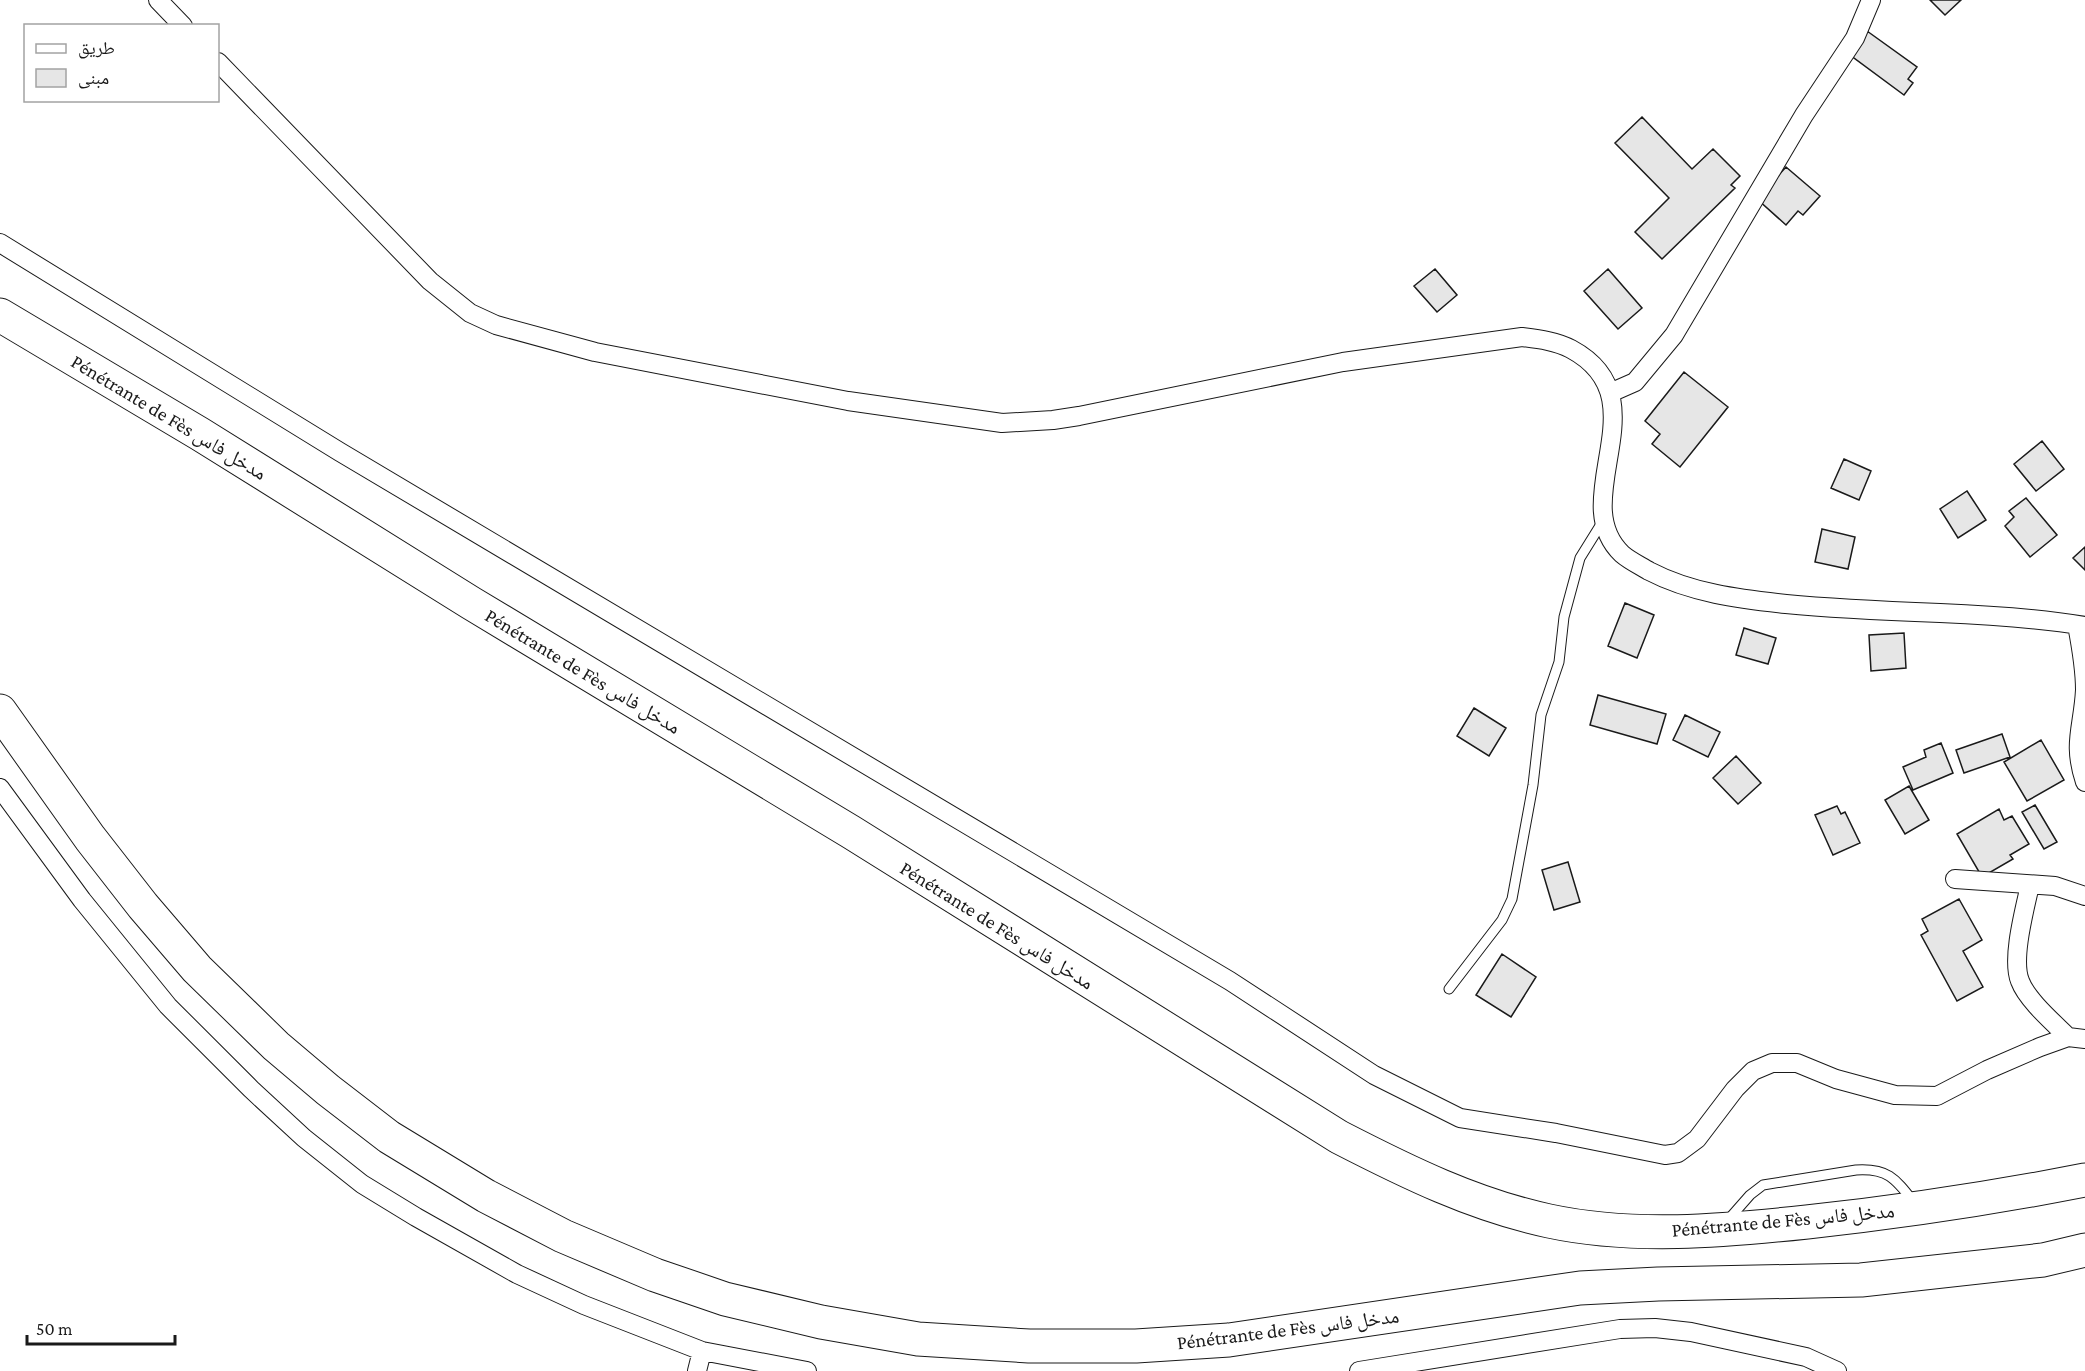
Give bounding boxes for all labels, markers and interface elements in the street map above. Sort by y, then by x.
legend [24,24,219,102]
text: طريق [78,38,115,59]
text: مبنى [78,68,109,89]
street label: Pénétrante de Fès مدخل فاس [67,350,271,485]
street label: Pénétrante de Fès مدخل فاس [481,604,685,739]
street label: Pénétrante de Fès مدخل فاس [896,856,1098,994]
street label: Pénétrante de Fès مدخل فاس [1671,1199,1896,1242]
street label: Pénétrante de Fès مدخل فاس [1176,1304,1401,1355]
scale bar [27,1308,176,1346]
text: 50 m [36,1319,73,1339]

